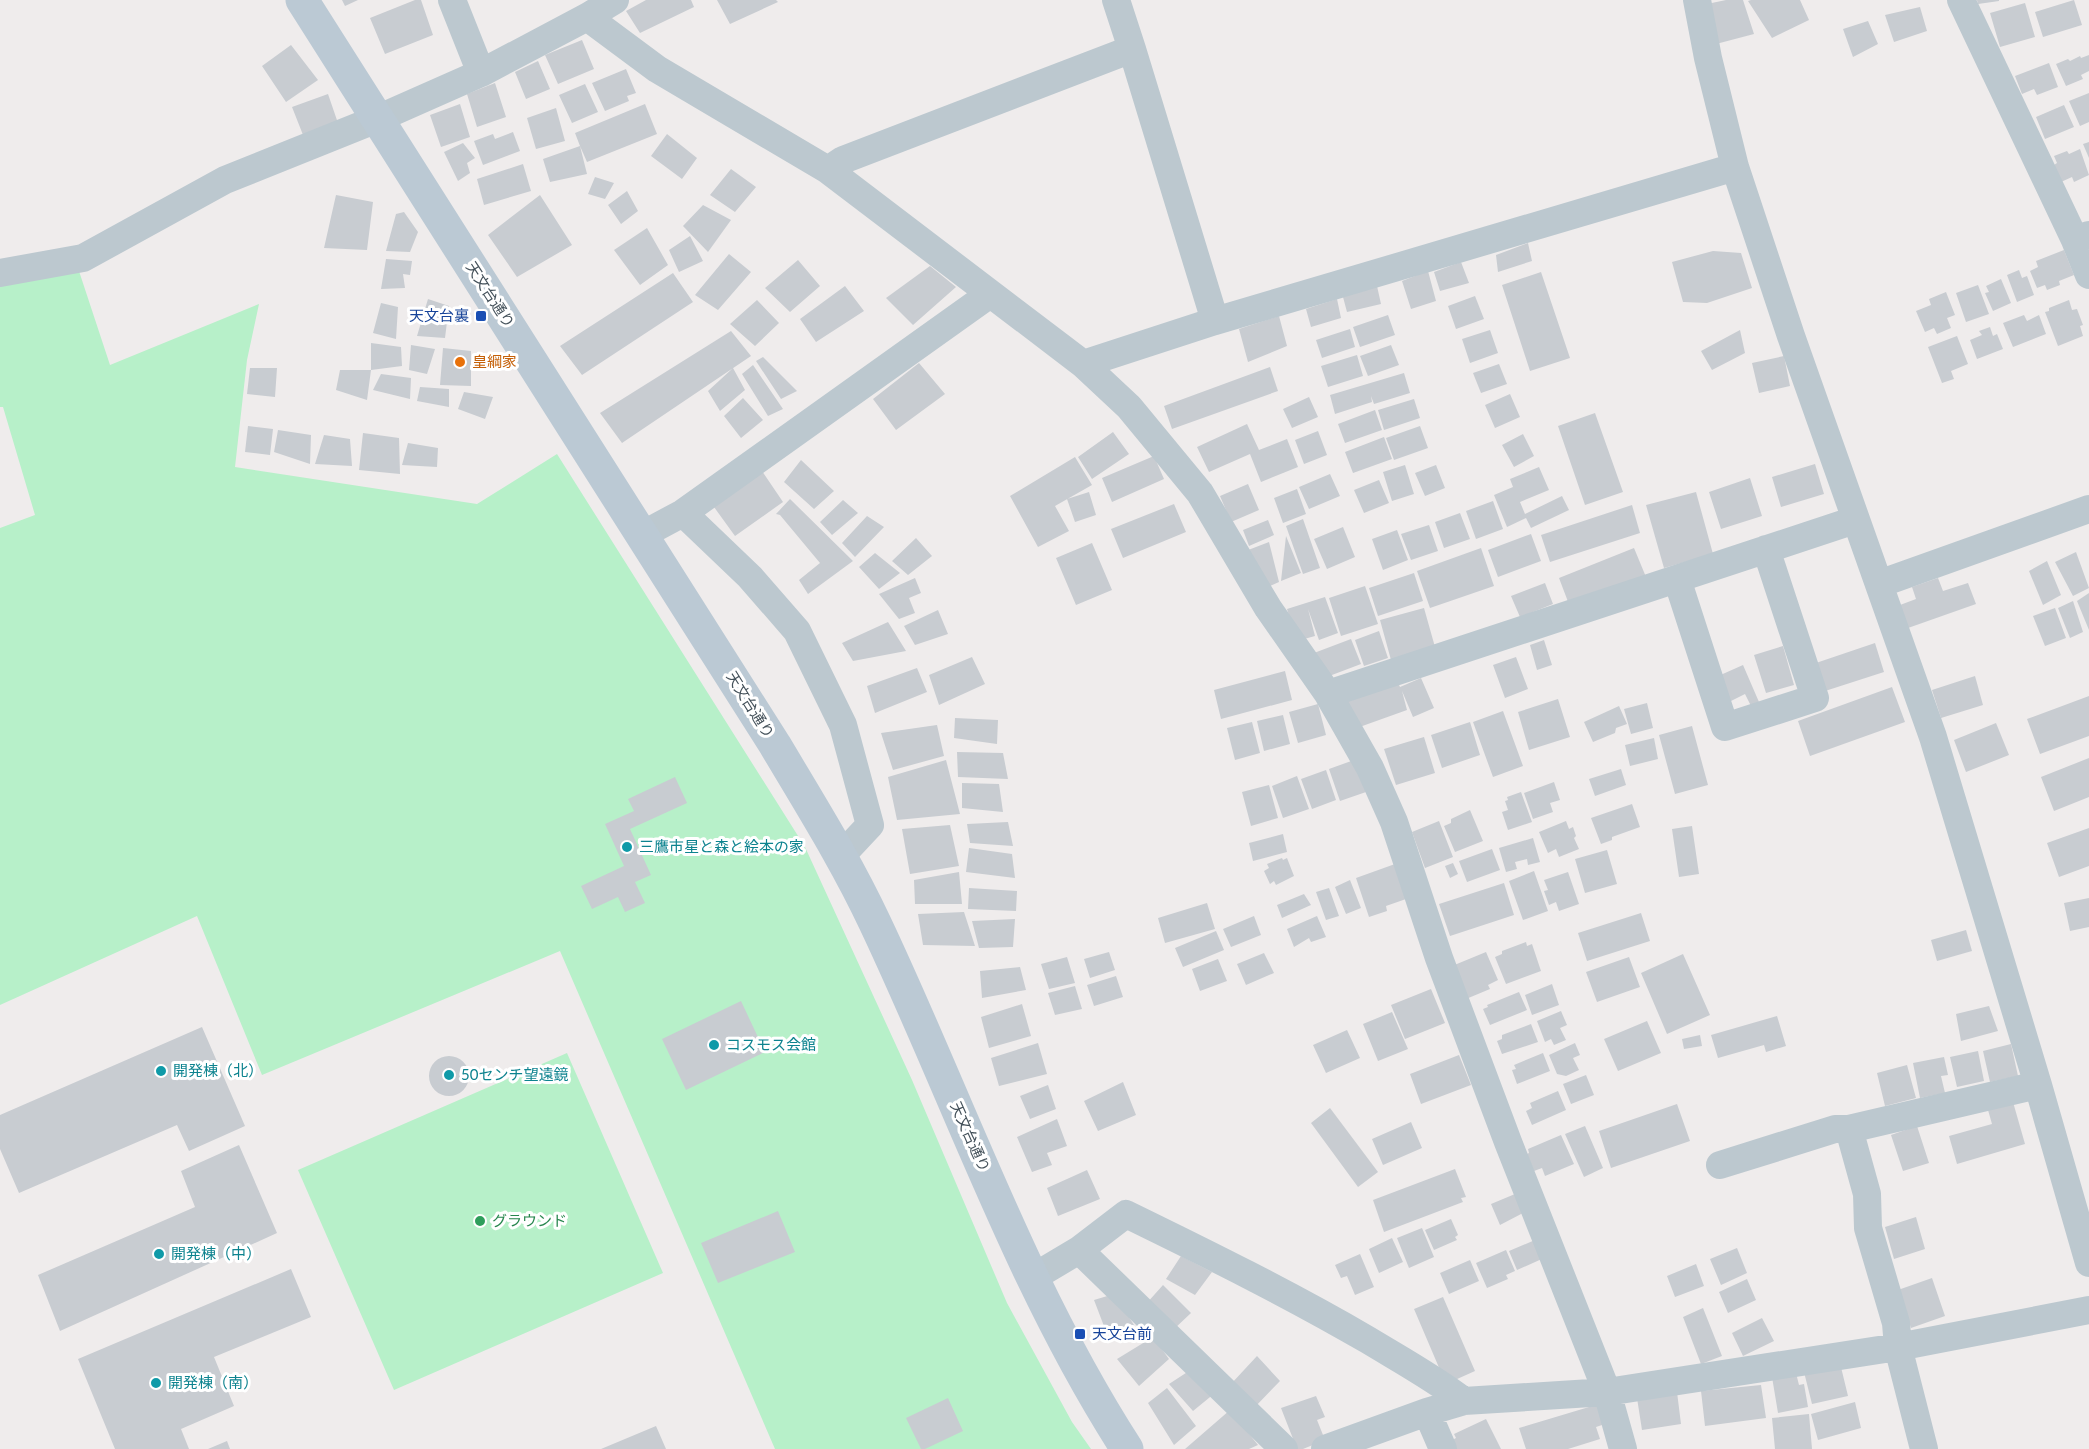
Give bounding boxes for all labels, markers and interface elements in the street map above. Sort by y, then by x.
street label: 天文台通り [463,258,519,331]
place label: 天文台裏 [409,306,469,324]
marker: 天文台裏 [474,309,488,323]
place label: 皇綱家 [472,352,517,370]
marker: 皇綱家 [453,355,467,369]
street label: 天文台通り [723,668,778,741]
place label: 三鷹市星と森と絵本の家 [639,837,804,855]
marker: 三鷹市星と森と絵本の家 [620,840,634,854]
place label: コスモス会館 [726,1035,816,1053]
marker: コスモス会館 [707,1038,721,1052]
place label: 開発棟（北） [173,1061,263,1079]
marker: 開発棟（北） [154,1064,168,1078]
place label: 50センチ望遠鏡 [461,1065,568,1083]
marker: 50センチ望遠鏡 [442,1068,456,1082]
street label: 天文台通り [947,1099,994,1175]
place label: グラウンド [492,1211,567,1229]
marker: グラウンド [473,1214,487,1228]
place label: 開発棟（中） [171,1244,261,1262]
marker: 開発棟（中） [152,1247,166,1261]
place label: 天文台前 [1092,1324,1152,1342]
marker: 天文台前 [1073,1327,1087,1341]
place label: 開発棟（南） [168,1373,258,1391]
marker: 開発棟（南） [149,1376,163,1390]

